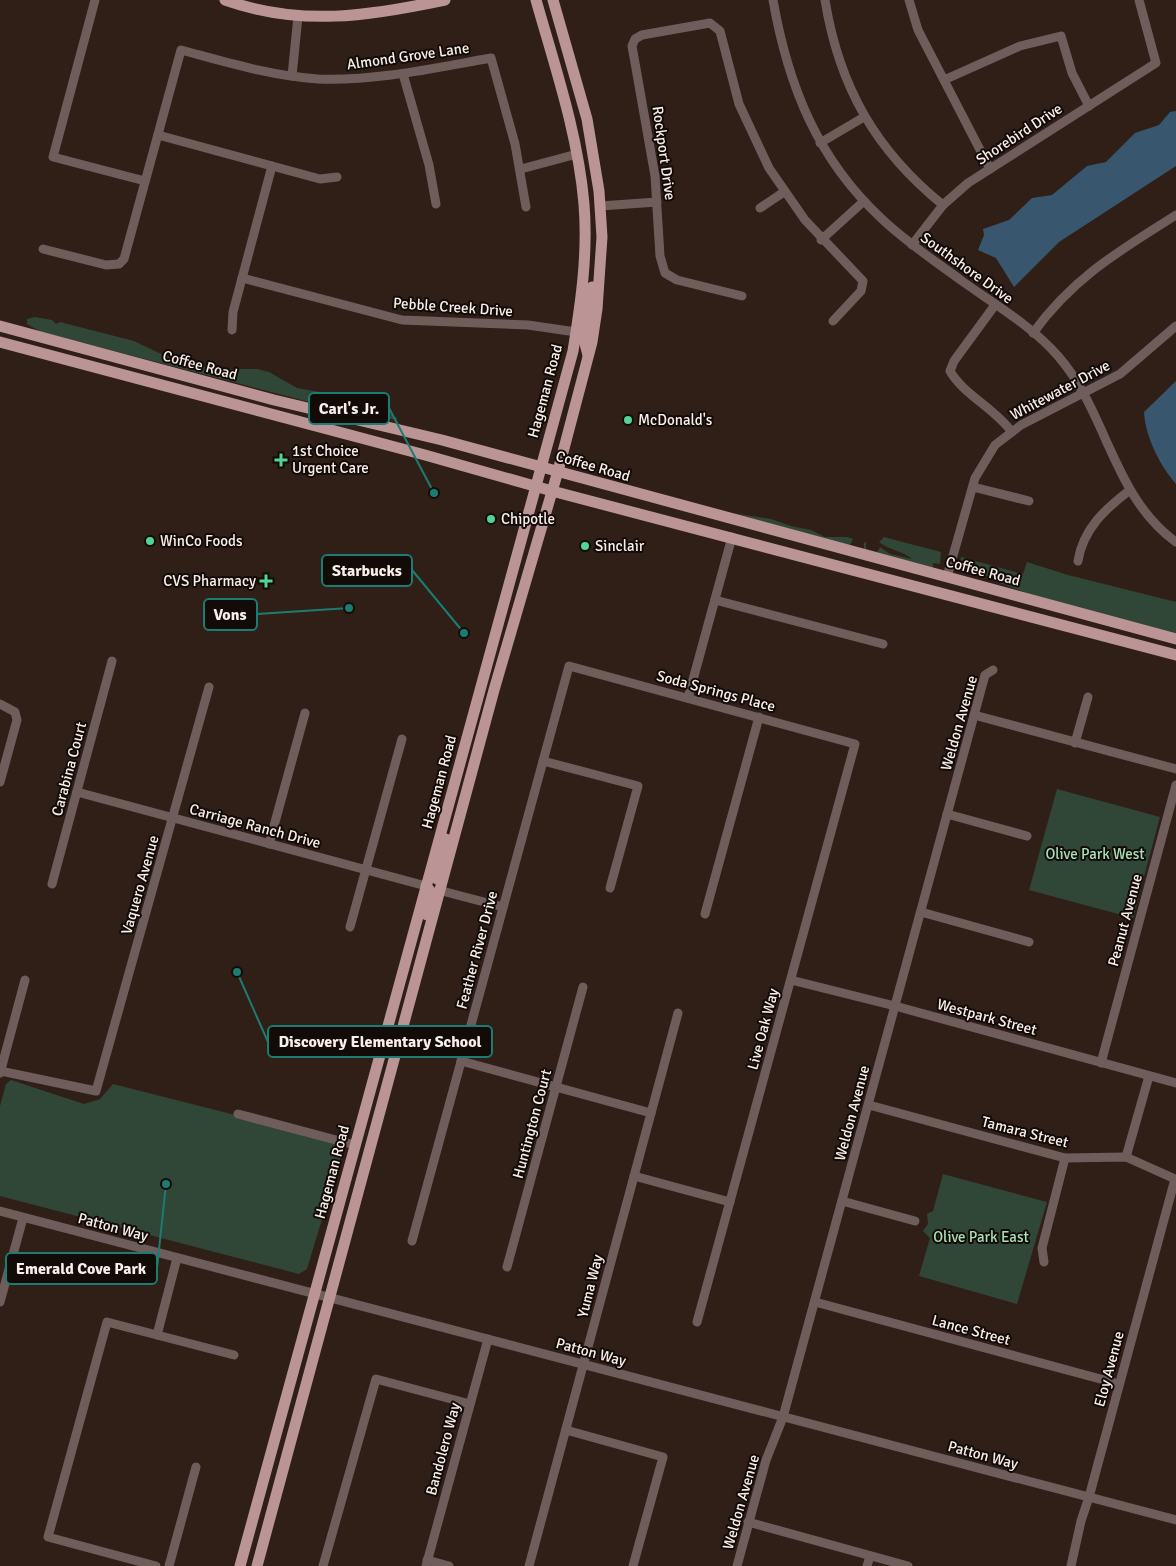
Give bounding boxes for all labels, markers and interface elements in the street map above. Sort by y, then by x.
street label: Almond Grove Lane [346,38,470,74]
street label: Shorebird Drive [972,99,1066,169]
street label: Rockport Drive [648,105,680,201]
street label: Southshore Drive [917,228,1017,308]
street label: Pebble Creek Drive [392,294,514,320]
street label: Hageman Road [524,342,566,440]
street label: Coffee Road [161,346,239,384]
street label: Whitewater Drive [1007,356,1113,424]
callout: Carl's Jr. [309,393,389,424]
text: Carl's Jr. [319,399,379,419]
place label: McDonald's [638,411,713,429]
marker: McDonald's [622,414,634,426]
place label: 1st Choice Urgent Care [292,442,369,477]
street label: Coffee Road [554,447,632,485]
marker: 1st Choice Urgent Care [274,453,288,467]
place label: Chipotle [501,510,555,528]
marker: Chipotle [485,513,497,525]
place label: WinCo Foods [160,532,243,550]
marker: WinCo Foods [144,535,156,547]
place label: Sinclair [595,537,645,555]
marker: Sinclair [579,540,591,552]
street label: Coffee Road [944,552,1022,590]
callout: Starbucks [322,555,412,586]
text: Starbucks [332,561,402,581]
place label: CVS Pharmacy [163,572,256,590]
marker: CVS Pharmacy [260,575,272,587]
callout: Vons [204,599,257,630]
text: Vons [213,605,247,625]
street label: Soda Springs Place [655,667,777,715]
street label: Weldon Avenue [937,673,981,773]
street label: Carabina Court [48,720,90,818]
street label: Hageman Road [418,733,460,831]
street label: Carriage Ranch Drive [187,800,323,852]
street label: Vaquero Avenue [117,833,163,937]
park label: Olive Park West [1045,845,1145,863]
street label: Peanut Avenue [1104,872,1146,968]
street label: Feather River Drive [453,889,501,1011]
street label: Live Oak Way [743,986,783,1072]
street label: Westpark Street [935,995,1039,1039]
callout: Discovery Elementary School [268,1026,492,1057]
text: Discovery Elementary School [278,1032,482,1052]
street label: Weldon Avenue [831,1063,873,1163]
street label: Huntington Court [509,1067,555,1181]
street label: Tamara Street [980,1113,1070,1151]
street label: Hageman Road [311,1123,353,1221]
street label: Patton Way [76,1209,150,1245]
park label: Olive Park East [933,1228,1029,1246]
street label: Yuma Way [573,1252,607,1320]
callout: Emerald Cove Park [6,1253,157,1284]
text: Emerald Cove Park [16,1259,147,1279]
street label: Lance Street [930,1311,1012,1349]
street label: Eloy Avenue [1090,1329,1128,1409]
street label: Patton Way [554,1334,628,1370]
street label: Bandolero Way [422,1401,464,1497]
street label: Patton Way [946,1437,1020,1473]
street label: Weldon Avenue [719,1452,763,1552]

